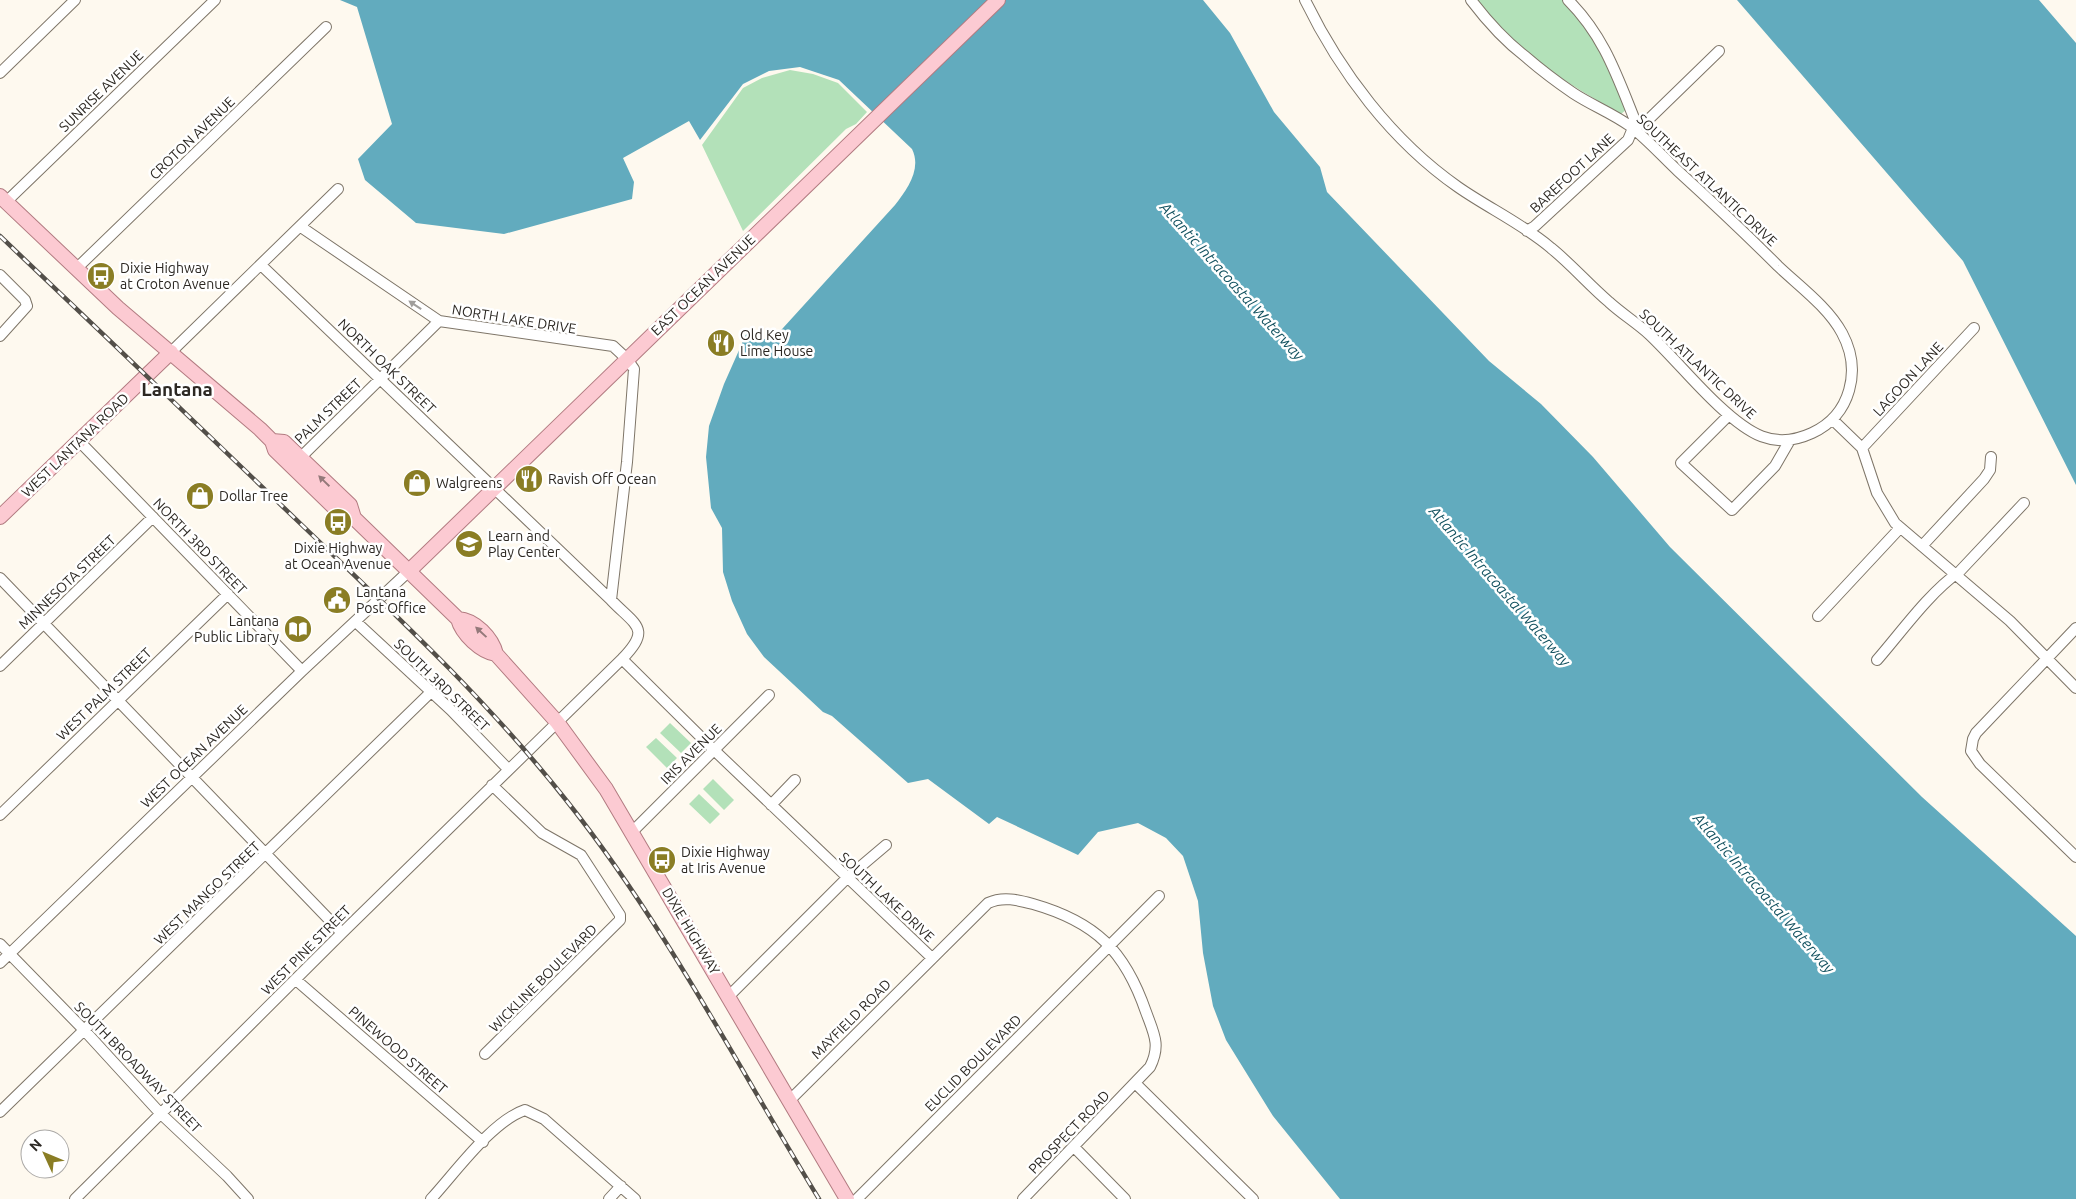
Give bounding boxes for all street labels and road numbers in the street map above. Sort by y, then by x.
street label: SUNRISE AVENUE [56,47,146,135]
street label: CROTON AVENUE [146,93,238,183]
street label: SOUTHEAST ATLANTIC DRIVE [1634,111,1781,249]
street label: BAREFOOT LANE [1527,130,1617,216]
street label: EAST OCEAN AVENUE [648,231,758,339]
street label: NORTH LAKE DRIVE [451,301,577,337]
street label: SOUTH ATLANTIC DRIVE [1636,306,1760,422]
street label: NORTH OAK STREET [335,315,439,417]
street label: LAGOON LANE [1870,339,1946,419]
street label: PALM STREET [291,375,365,447]
street label: WEST LANTANA ROAD [18,390,132,500]
street label: NORTH 3RD STREET [150,495,250,598]
street label: MINNESOTA STREET [15,532,119,632]
street label: SOUTH 3RD STREET [391,636,493,735]
street label: WEST PALM STREET [53,644,155,743]
street label: WEST OCEAN AVENUE [138,701,251,811]
street label: IRIS AVENUE [657,720,725,788]
street label: WEST MANGO STREET [151,838,263,948]
street label: SOUTH LAKE DRIVE [836,849,938,945]
street label: DIXIE HIGHWAY [659,885,723,977]
street label: WEST PINE STREET [258,902,354,998]
street label: WICKLINE BOULEVARD [486,921,600,1035]
street label: MAYFIELD ROAD [808,976,894,1062]
street label: SOUTH BROADWAY STREET [71,998,205,1136]
street label: PINEWOOD STREET [346,1003,451,1097]
street label: EUCLID BOULEVARD [921,1011,1025,1115]
street label: PROSPECT ROAD [1025,1087,1113,1177]

